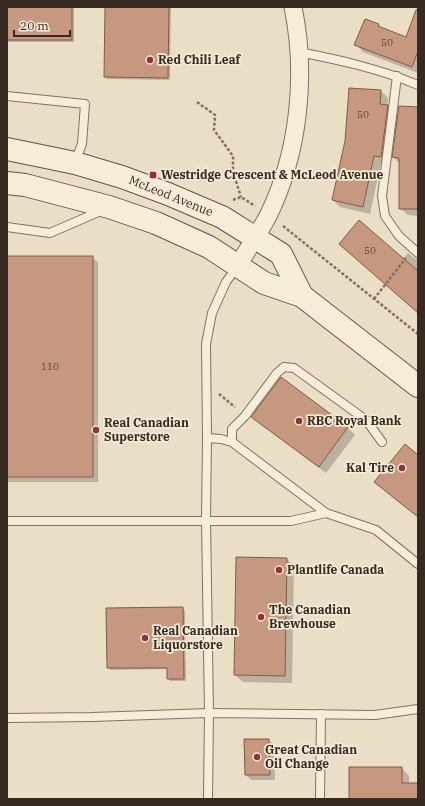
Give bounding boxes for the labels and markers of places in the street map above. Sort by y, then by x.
place label: Red Chili Leaf [158,52,241,67]
marker: Red Chili Leaf [145,55,155,65]
place label: Westridge Crescent & McLeod Avenue [161,167,384,182]
marker: Westridge Crescent & McLeod Avenue [148,170,158,180]
place label: RBC Royal Bank [307,413,402,428]
place label: Real Canadian Superstore [104,415,189,444]
marker: RBC Royal Bank [294,416,304,426]
marker: Real Canadian Superstore [91,425,101,435]
place label: Kal Tire [346,460,394,475]
marker: Kal Tire [397,463,407,473]
place label: Plantlife Canada [287,562,384,577]
marker: Plantlife Canada [274,565,284,575]
place label: The Canadian Brewhouse [269,602,351,631]
marker: The Canadian Brewhouse [256,612,266,622]
place label: Real Canadian Liquorstore [153,623,238,652]
marker: Real Canadian Liquorstore [140,633,150,643]
place label: Great Canadian Oil Change [265,742,357,771]
marker: Great Canadian Oil Change [252,752,262,762]

